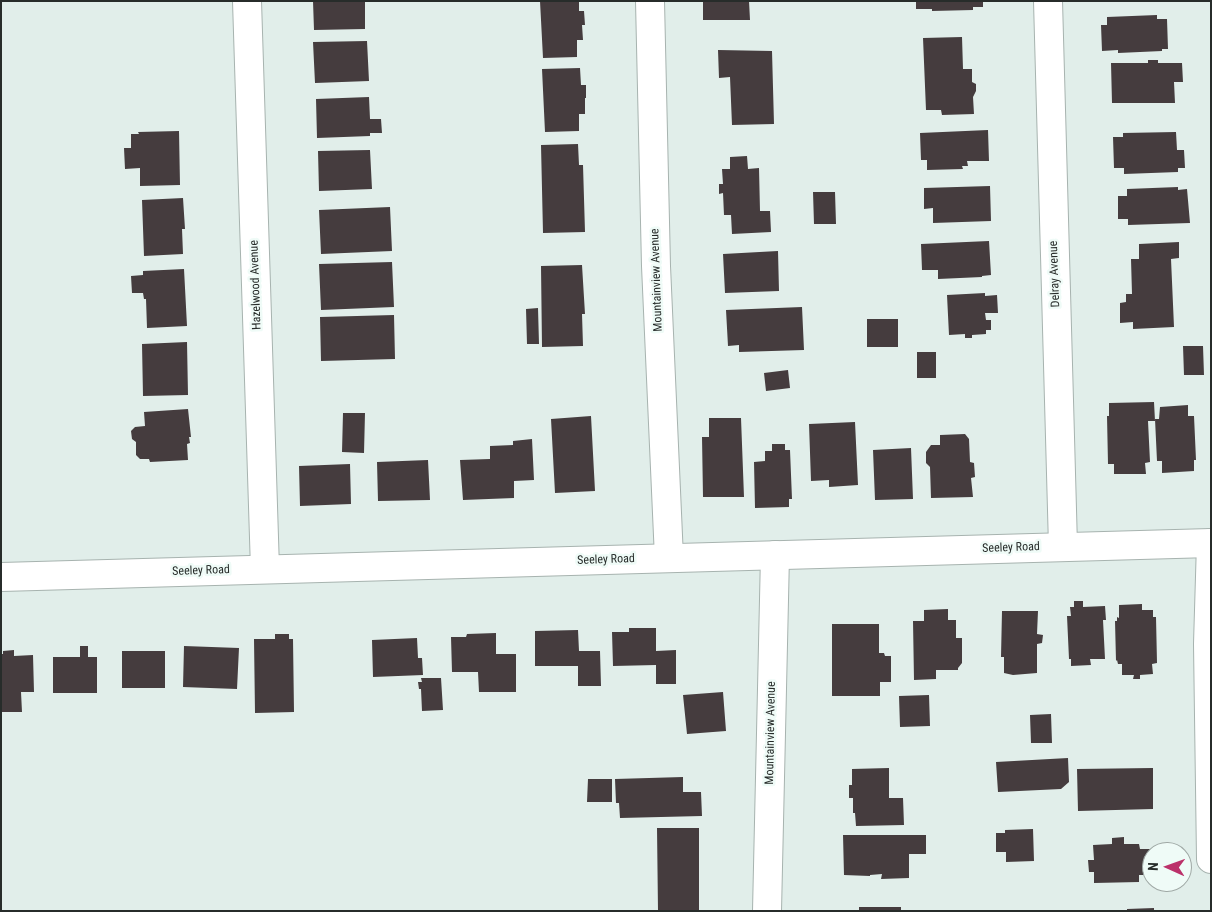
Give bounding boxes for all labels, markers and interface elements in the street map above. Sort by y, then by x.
street label: Mountainview Avenue [648,228,666,332]
street label: Hazelwood Avenue [247,240,265,330]
street label: Delray Avenue [1047,240,1063,308]
street label: Seeley Road [982,540,1040,556]
street label: Seeley Road [577,552,635,568]
street label: Seeley Road [172,563,230,579]
street label: Mountainview Avenue [763,681,779,785]
north arrow [1142,842,1192,892]
text: N [1145,862,1161,871]

